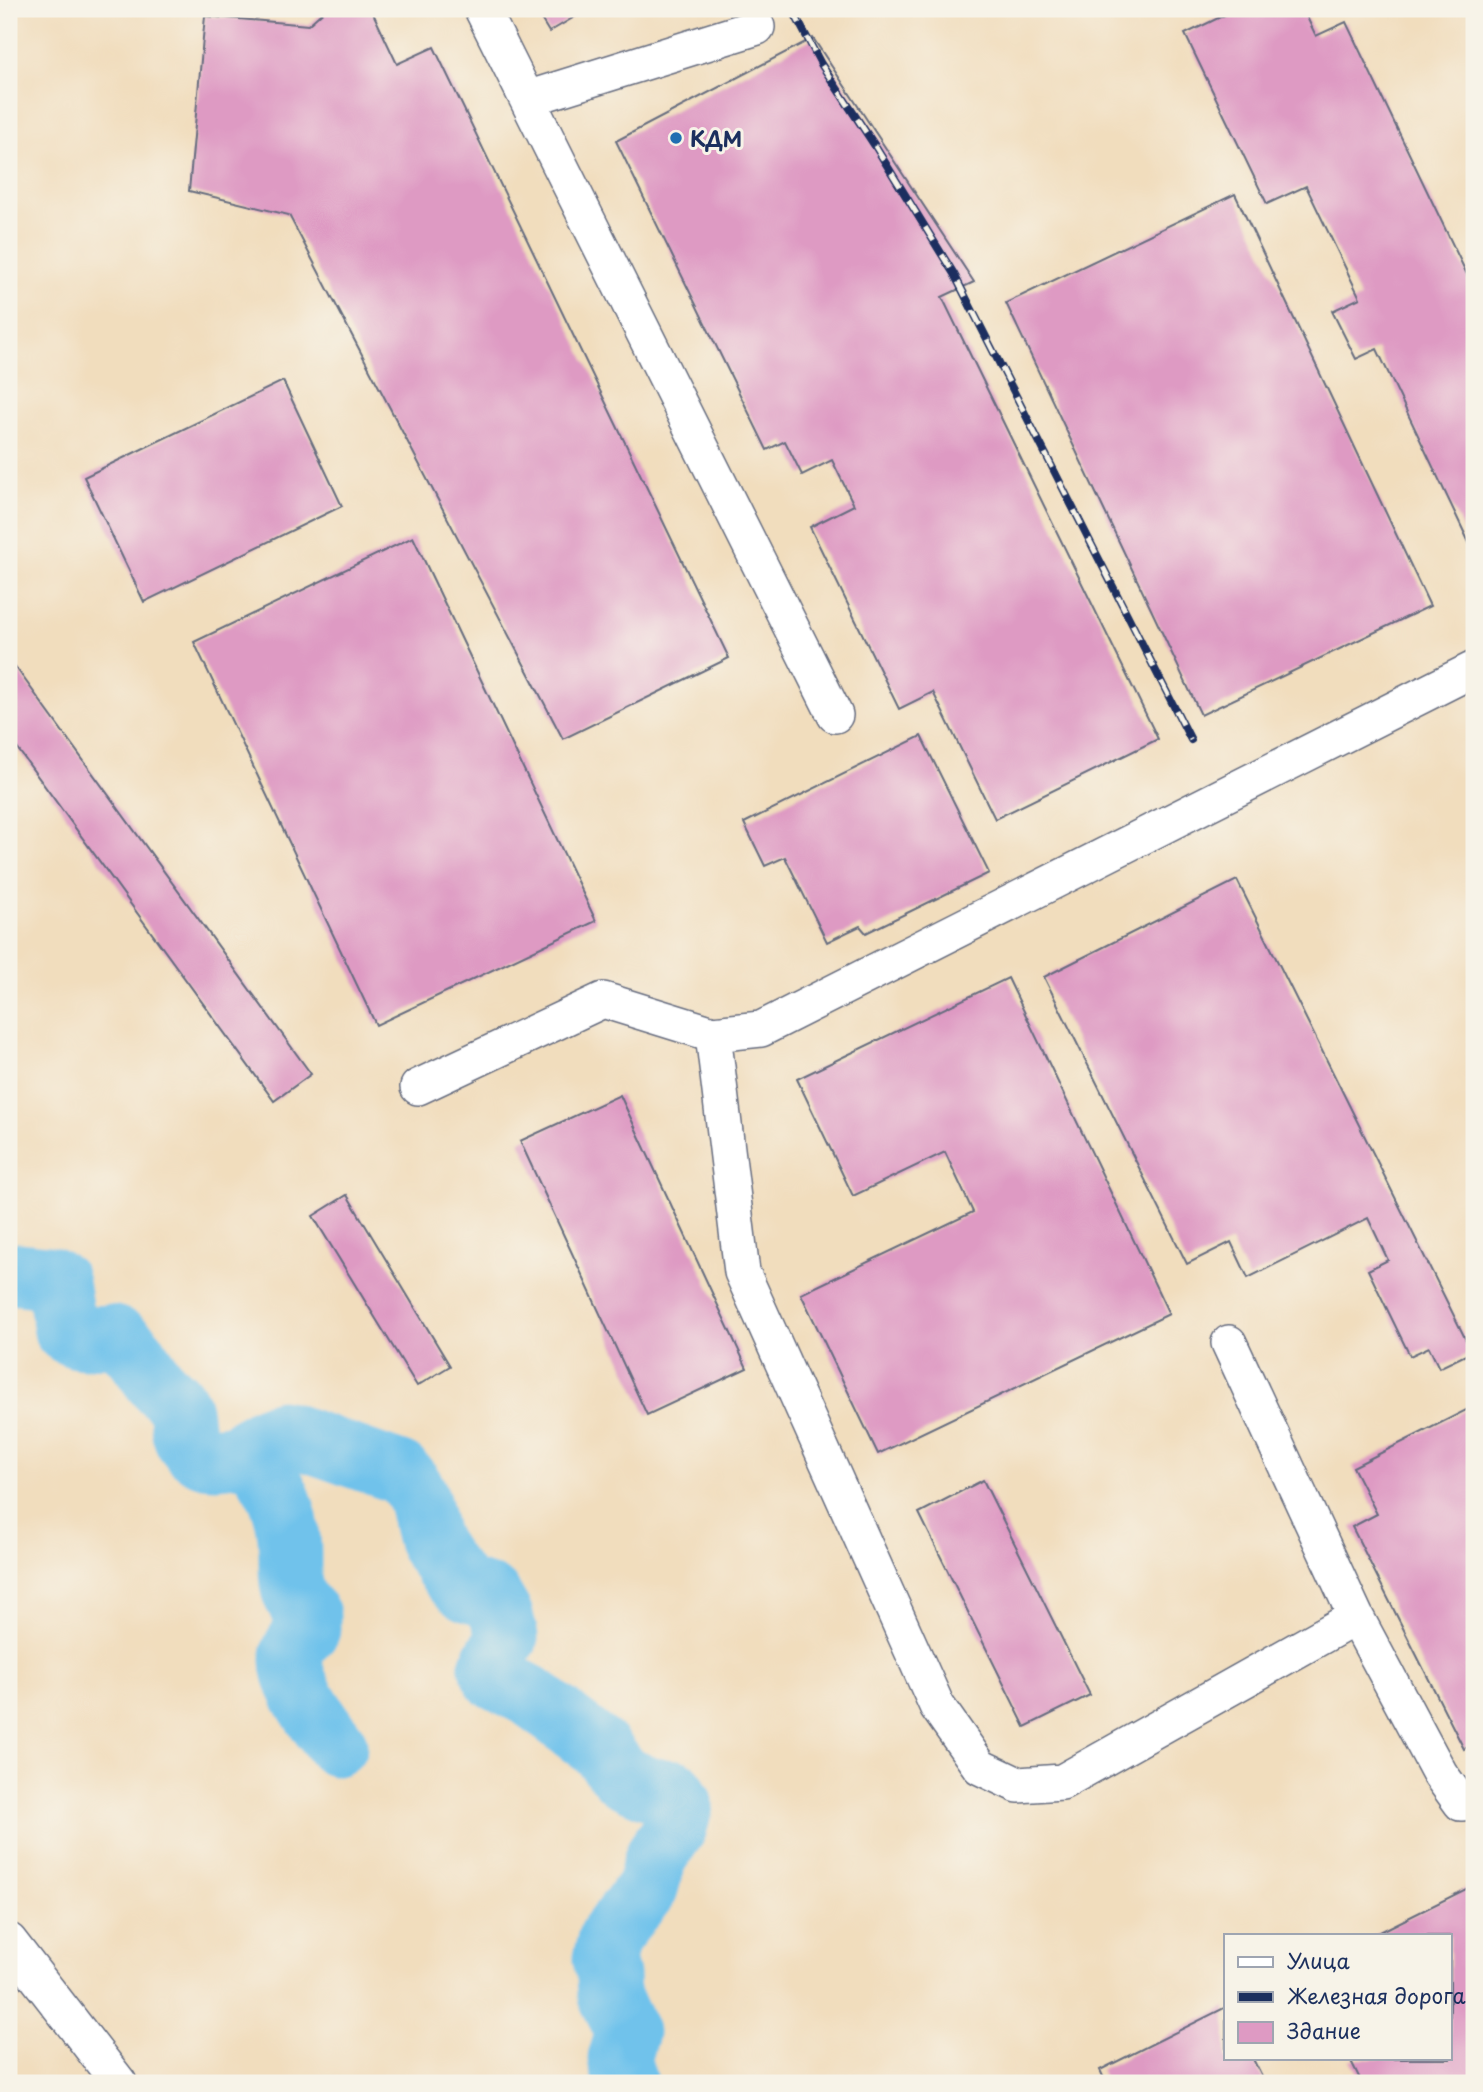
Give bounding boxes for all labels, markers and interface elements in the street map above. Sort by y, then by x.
place label: КДМ [690,122,742,154]
marker: КДМ [668,130,684,146]
legend [1224,1934,1452,2060]
text: Улица [1287,1944,1350,1976]
text: Железная дорога [1287,1979,1465,2011]
text: Здание [1287,2014,1361,2046]

